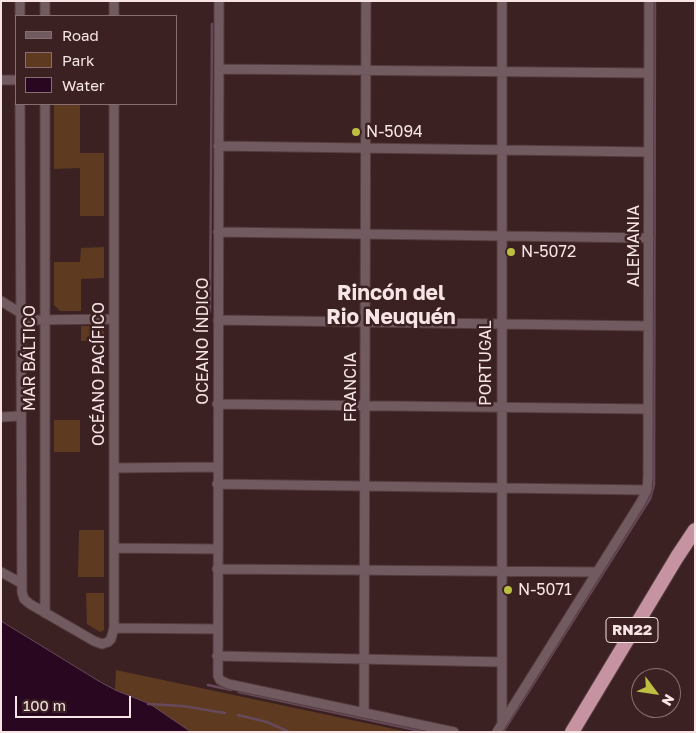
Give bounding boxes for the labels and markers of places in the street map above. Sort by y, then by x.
place label: N-5094 [366,122,423,142]
marker: N-5094 [350,126,362,138]
place label: N-5072 [521,242,576,262]
marker: N-5072 [505,246,517,258]
place label: N-5071 [518,580,572,600]
marker: N-5071 [502,584,514,596]

